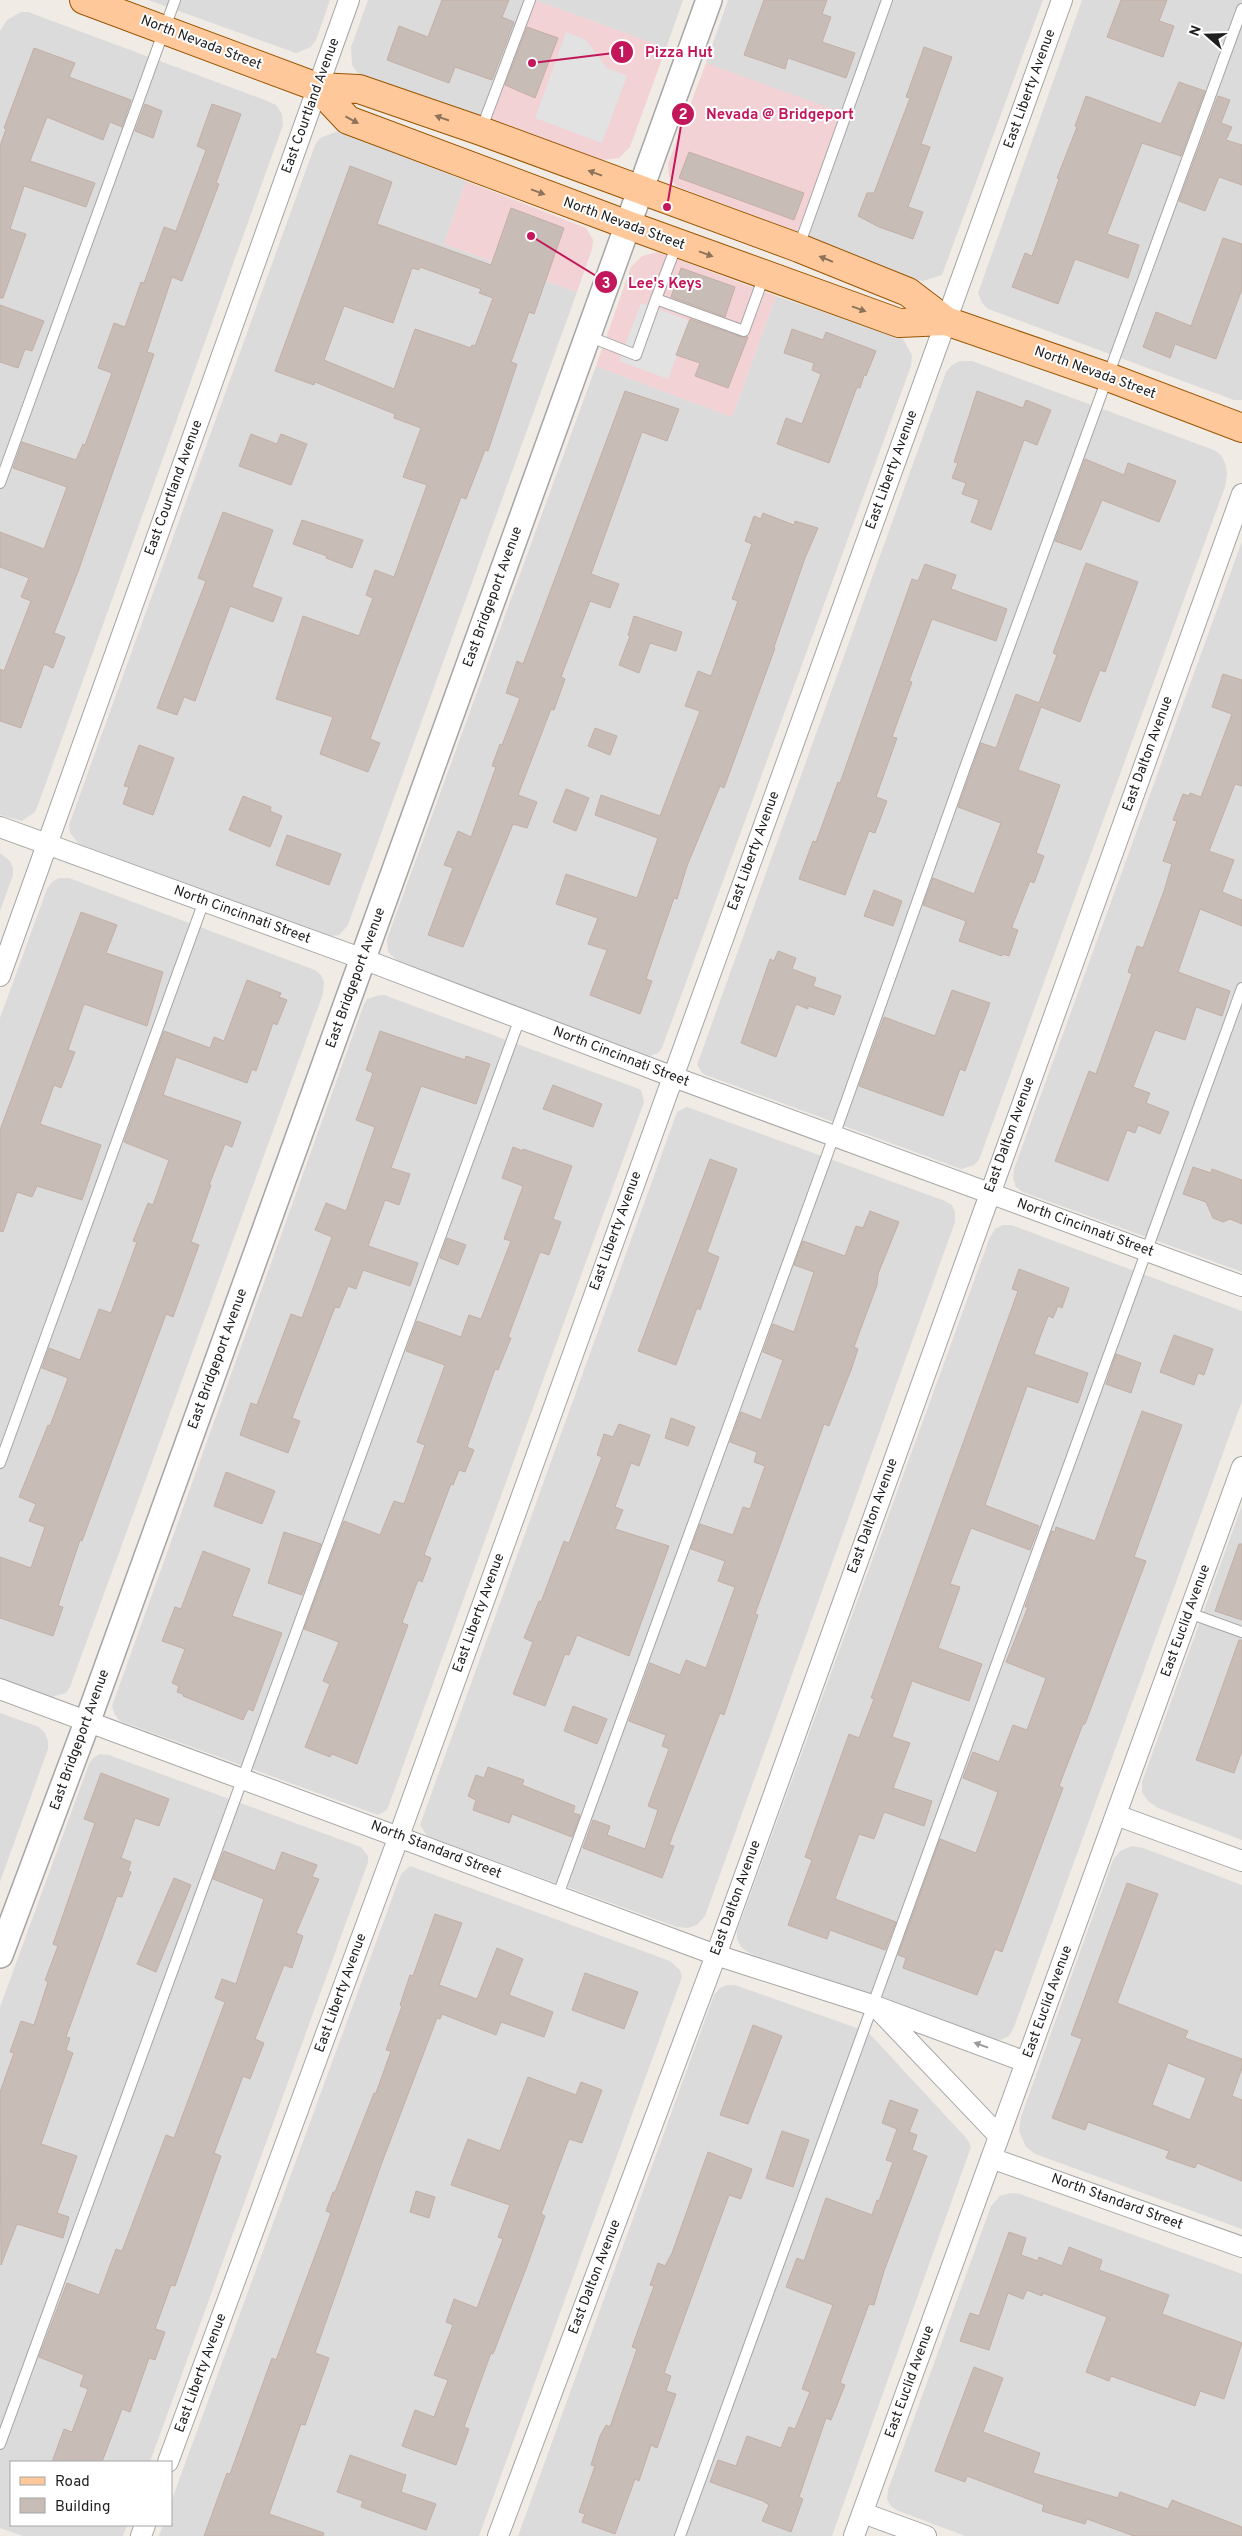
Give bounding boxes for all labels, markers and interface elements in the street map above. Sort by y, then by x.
north arrow [1182,10,1232,60]
street label: North Nevada Street [138,12,264,74]
text: N [1186,23,1206,39]
street label: East Liberty Avenue [1001,27,1059,151]
street label: East Courtland Avenue [279,36,343,176]
callout: Pizza Hut [610,37,723,67]
text: 1 [619,44,625,63]
text: Pizza Hut [645,44,713,63]
callout: Nevada @ Bridgeport [671,99,864,129]
text: 2 [678,106,688,125]
text: Nevada @ Bridgeport [706,106,854,125]
one-way arrow [434,114,449,122]
one-way arrow [345,116,359,124]
one-way arrow [587,169,602,177]
one-way arrow [531,189,546,196]
street label: North Nevada Street [561,194,687,254]
one-way arrow [699,251,714,258]
one-way arrow [819,255,833,263]
callout: Lee's Keys [593,267,712,297]
text: 3 [602,275,611,294]
text: Lee's Keys [628,275,702,294]
one-way arrow [852,306,867,313]
street label: North Nevada Street [1032,343,1158,403]
street label: East Liberty Avenue [863,408,921,532]
street label: East Courtland Avenue [142,418,206,558]
street label: East Bridgeport Avenue [460,524,526,670]
street label: East Dalton Avenue [1119,694,1177,814]
street label: East Liberty Avenue [725,789,783,913]
street label: North Cincinnati Street [171,882,313,948]
street label: East Bridgeport Avenue [323,905,389,1051]
street label: North Cincinnati Street [551,1023,691,1091]
street label: East Dalton Avenue [981,1075,1039,1195]
street label: East Liberty Avenue [587,1169,645,1293]
street label: North Cincinnati Street [1014,1195,1156,1261]
street label: East Bridgeport Avenue [185,1286,251,1432]
street label: East Dalton Avenue [844,1456,902,1576]
street label: East Liberty Avenue [450,1551,508,1675]
street label: East Euclid Avenue [1158,1562,1214,1680]
street label: East Bridgeport Avenue [47,1667,113,1813]
street label: North Standard Street [368,1817,504,1883]
street label: East Dalton Avenue [707,1838,765,1958]
street label: East Liberty Avenue [312,1931,370,2055]
street label: East Euclid Avenue [1020,1943,1076,2061]
one-way arrow [973,2041,988,2048]
street label: North Standard Street [1049,2170,1185,2234]
street label: East Dalton Avenue [565,2217,625,2337]
street label: East Liberty Avenue [172,2311,230,2435]
street label: East Euclid Avenue [882,2323,938,2441]
legend [10,2461,172,2526]
text: Road [55,2473,90,2492]
text: Building [55,2498,110,2517]

